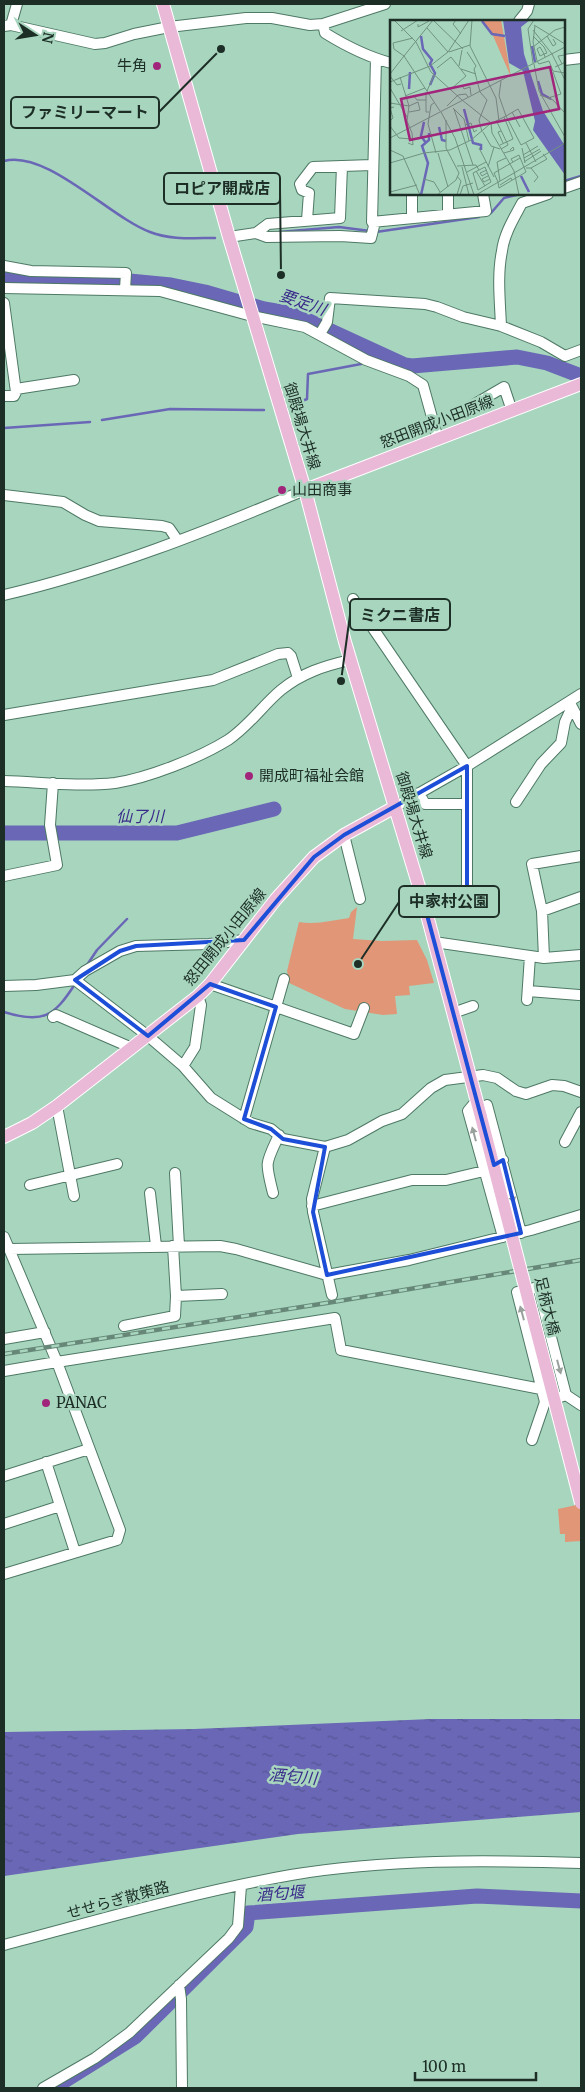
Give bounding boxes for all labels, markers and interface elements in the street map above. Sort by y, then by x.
north arrow [10,10,60,60]
inset map [390,20,565,195]
text: N [38,30,58,45]
place label: 牛角 [117,56,147,75]
marker: 牛角 [151,60,163,72]
callout: ファミリーマート [11,97,159,128]
text: ファミリーマート [21,102,149,122]
callout: ロピア開成店 [164,173,280,204]
text: ロピア開成店 [174,178,270,198]
water label: 要定川 [277,285,331,320]
street label: 御殿場大井線 [280,380,325,472]
street label: 怒田開成小田原線 [377,391,496,452]
place label: 山田商事 [292,480,352,499]
marker: 山田商事 [276,484,288,496]
callout: ミクニ書店 [350,599,450,630]
text: ミクニ書店 [360,605,440,625]
place label: 開成町福祉会館 [259,766,364,785]
street label: 御殿場大井線 [392,769,437,861]
marker: 開成町福祉会館 [243,770,255,782]
water label: 仙了川 [116,806,166,826]
street label: 怒田開成小田原線 [179,884,270,989]
callout: 中家村公園 [399,886,499,917]
text: 中家村公園 [409,891,489,911]
one-way arrow [470,1126,478,1141]
one-way arrow [508,1189,516,1204]
street label: 足柄大橋 [531,1274,564,1337]
one-way arrow [518,1305,526,1320]
one-way arrow [555,1360,563,1375]
place label: PANAC [56,1393,107,1412]
marker: PANAC [40,1397,52,1409]
water label: 酒匂川 [268,1764,320,1788]
street label: せせらぎ散策路 [65,1877,171,1922]
water label: 酒匂堰 [255,1881,308,1905]
scale bar [415,2050,536,2082]
text: 100 m [422,2057,466,2076]

